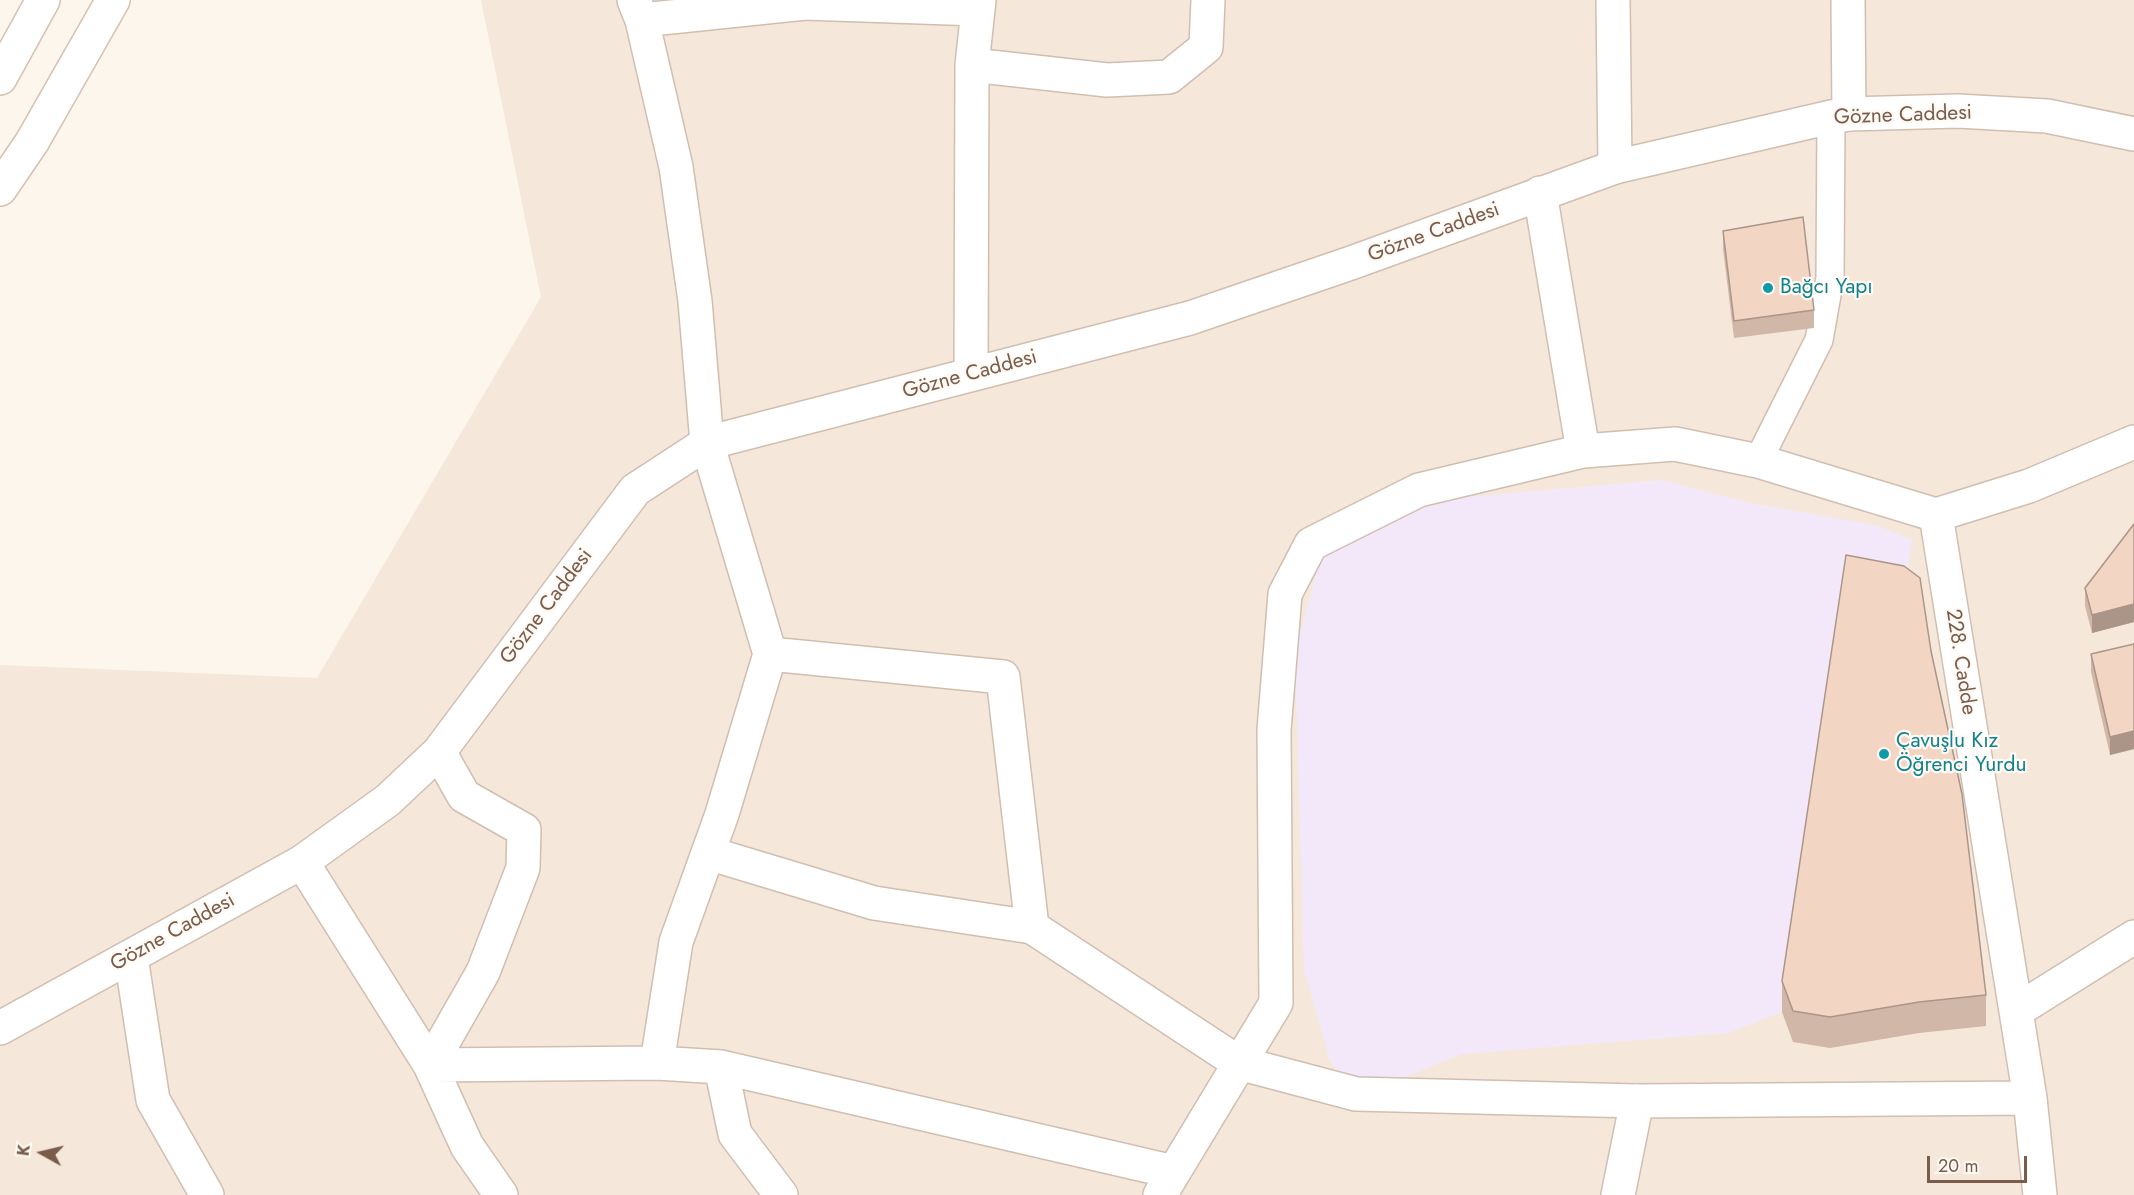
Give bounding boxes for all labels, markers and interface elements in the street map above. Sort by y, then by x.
street label: Gözne Caddesi [1833,101,1973,131]
street label: Gözne Caddesi [1365,197,1503,269]
place label: Bağcı Yapı [1780,275,1873,301]
marker: Bağcı Yapı [1761,281,1775,295]
street label: Gözne Caddesi [900,345,1040,405]
street label: Gözne Caddesi [495,544,599,670]
street label: 228. Cadde [1939,607,1981,717]
place label: Çavuşlu Kız Öğrenci Yurdu [1896,729,2026,779]
marker: Çavuşlu Kız Öğrenci Yurdu [1877,747,1891,761]
street label: Gözne Caddesi [106,888,240,978]
north arrow [12,1123,72,1183]
text: K [12,1143,36,1158]
scale bar [1930,1144,2030,1182]
text: 20 m [1938,1153,1978,1179]

